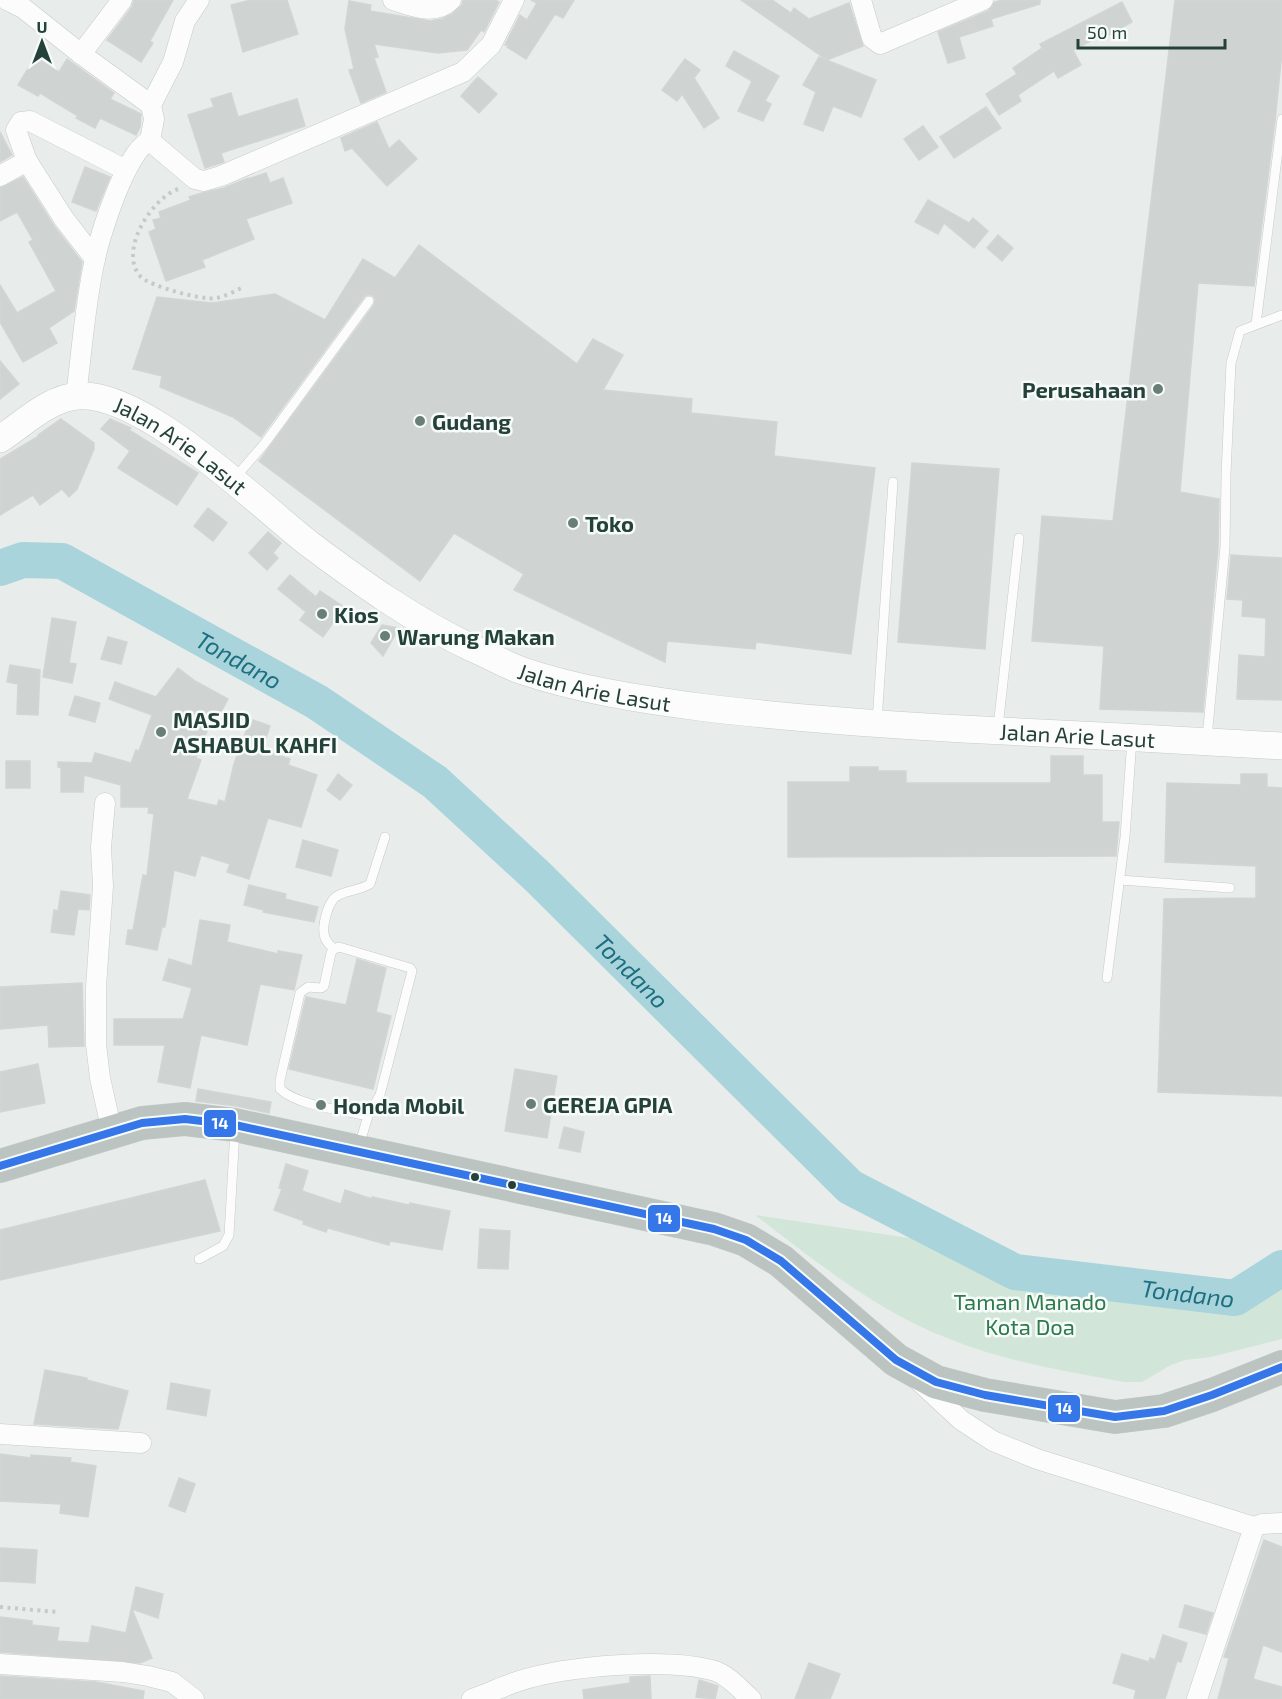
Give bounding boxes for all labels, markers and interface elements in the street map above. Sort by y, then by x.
north arrow [12,12,72,72]
scale bar [1078,12,1225,50]
text: U [37,17,47,36]
text: 50 m [1087,21,1127,43]
place label: Perusahaan [1022,376,1146,402]
marker: Perusahaan [1151,382,1165,396]
street label: Jalan Arie Lasut [110,391,252,499]
place label: Gudang [432,408,511,434]
marker: Gudang [413,414,427,428]
place label: Toko [585,510,634,536]
marker: Toko [566,516,580,530]
place label: Kios [334,601,379,627]
marker: Kios [315,607,329,621]
place label: Warung Makan [397,623,555,649]
water label: Tondano [191,624,287,694]
marker: Warung Makan [378,629,392,643]
street label: Jalan Arie Lasut [515,657,672,716]
place label: MASJID ASHABUL KAHFI [173,706,337,757]
street label: Jalan Arie Lasut [999,718,1156,752]
marker: MASJID ASHABUL KAHFI [154,725,168,739]
water label: Tondano [589,927,675,1014]
place label: GEREJA GPIA [543,1091,673,1117]
place label: Honda Mobil [333,1092,465,1118]
marker: GEREJA GPIA [524,1097,538,1111]
marker: Honda Mobil [314,1098,328,1112]
line badge: 14 [203,1109,237,1138]
text: 14 [211,1113,229,1132]
unlabelled marker [469,1171,481,1183]
unlabelled marker [506,1179,518,1191]
line badge: 14 [647,1204,681,1233]
text: 14 [655,1208,673,1227]
water label: Tondano [1140,1273,1236,1312]
park label: Taman Manado Kota Doa [953,1288,1107,1339]
line badge: 14 [1047,1394,1081,1423]
text: 14 [1055,1398,1073,1417]

